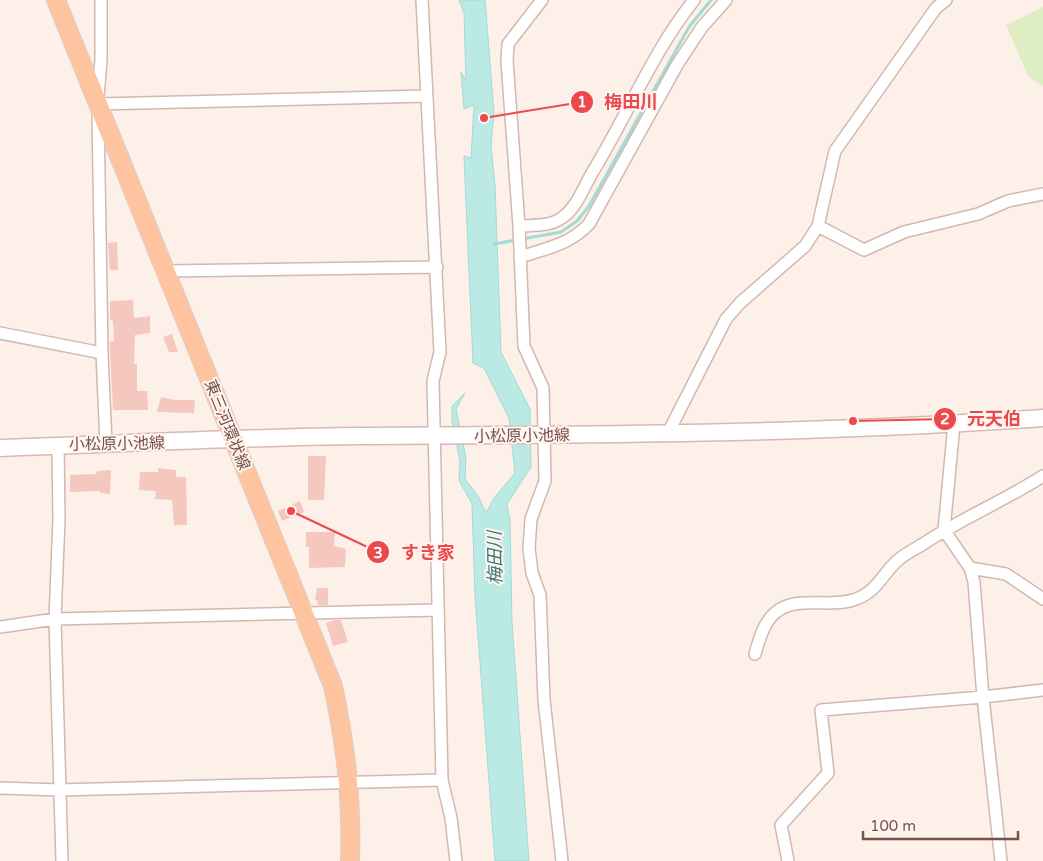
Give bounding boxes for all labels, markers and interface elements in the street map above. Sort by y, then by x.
callout: 梅田川 [569,85,668,118]
text: 梅田川 [604,91,658,113]
text: 1 [577,93,587,111]
street label: 東三河環状線 [200,377,254,473]
callout: 元天伯 [932,402,1031,435]
text: 元天伯 [967,408,1021,430]
text: 2 [940,410,950,428]
street label: 小松原小池線 [474,425,570,447]
street label: 小松原小池線 [69,433,165,455]
water label: 梅田川 [483,529,506,585]
callout: すき家 [366,536,465,569]
text: すき家 [401,542,455,564]
text: 3 [373,544,383,562]
scale bar [863,808,1018,840]
text: 100 m [870,817,916,835]

